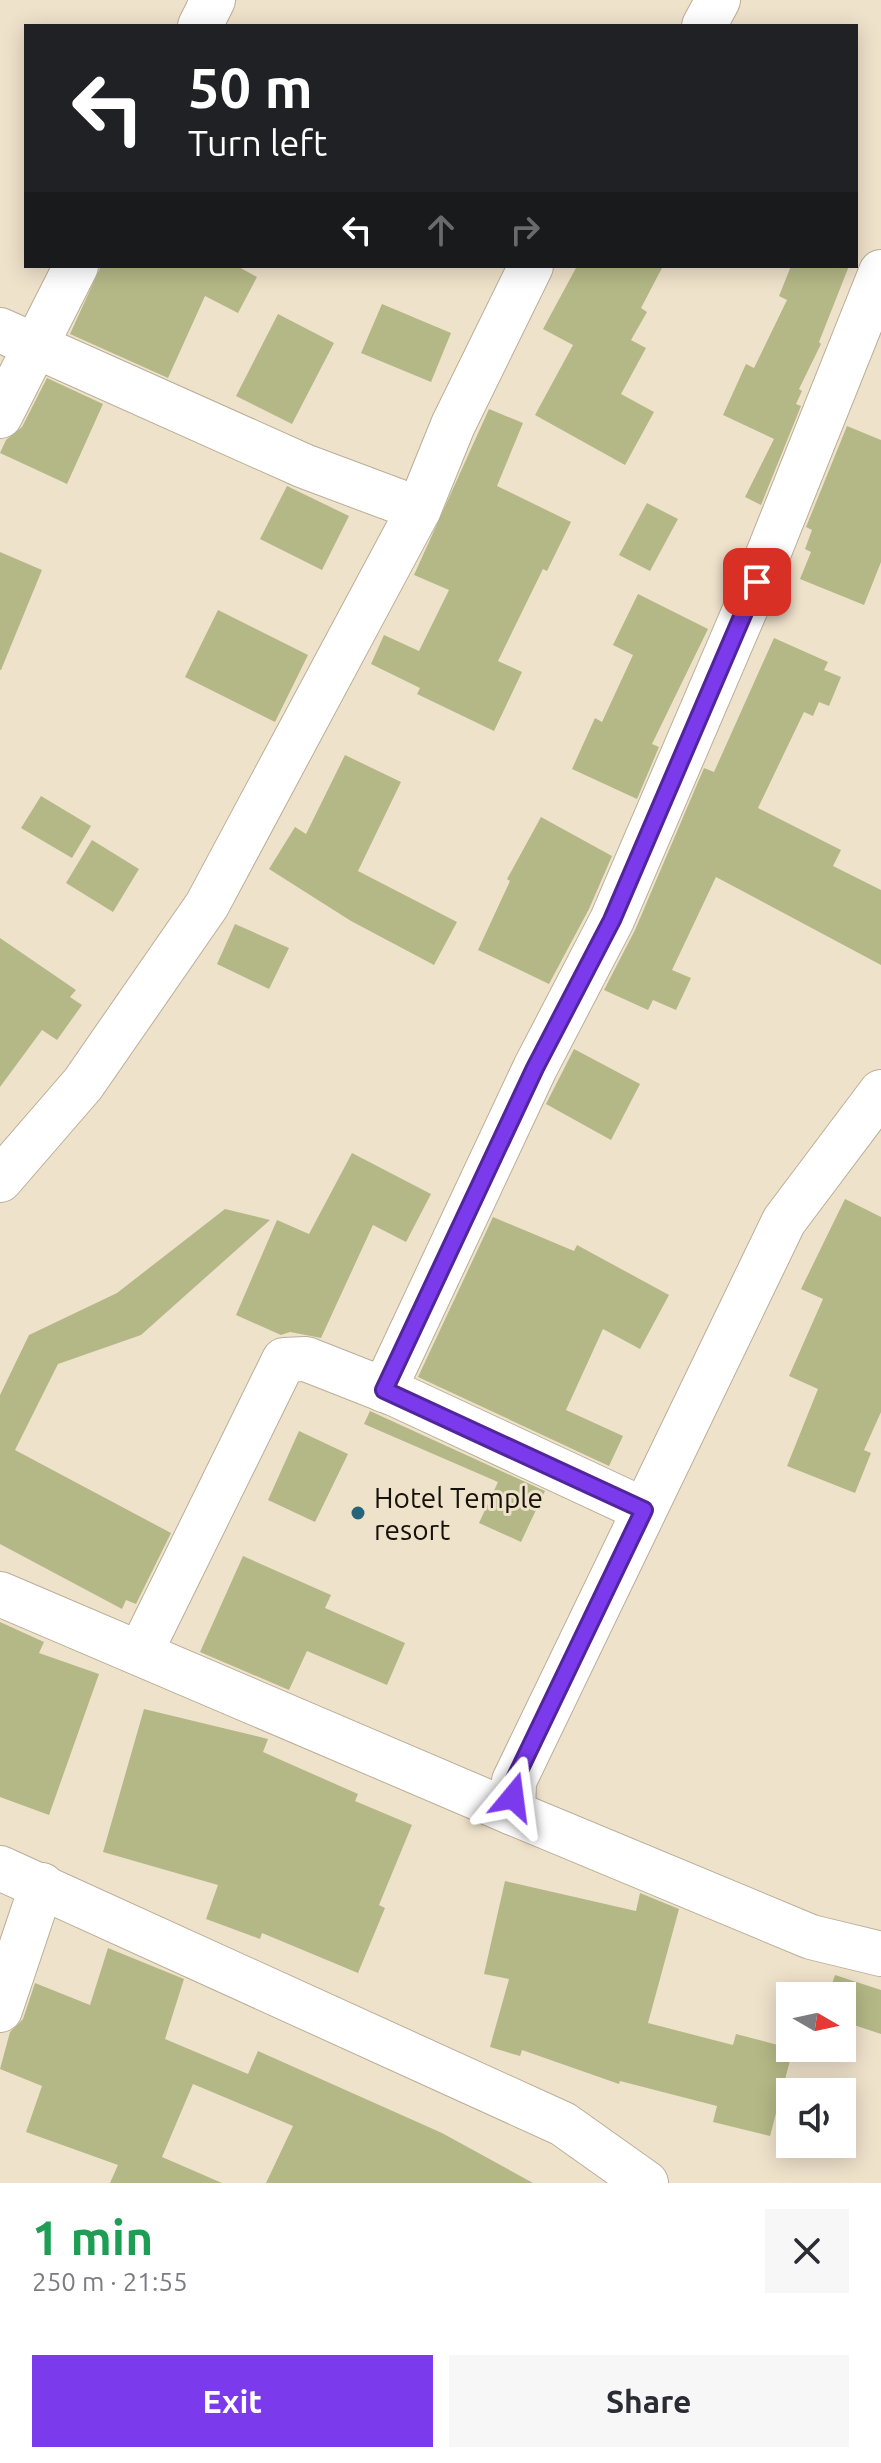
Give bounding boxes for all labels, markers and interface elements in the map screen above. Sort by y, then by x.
icon: left [56,56,160,160]
text: 50 m [188,56,313,119]
text: Turn left [188,122,327,163]
icon: left [335,208,379,252]
icon: ahead [419,208,463,252]
icon: right [503,208,547,252]
pin [723,548,791,616]
icon: arrive [735,560,779,604]
place label: Hotel Temple resort [374,1482,543,1545]
marker: Hotel Temple resort [349,1504,367,1522]
position arrow [471,1755,555,1839]
north arrow [776,1982,856,2062]
map controls [776,1982,856,2158]
button: sound [776,2078,856,2158]
button: close [765,2209,849,2293]
text: 1 min [32,2210,153,2264]
text: 250 m · 21:55 [32,2267,188,2296]
button: Exit [32,2355,433,2447]
button: Share [449,2355,849,2447]

